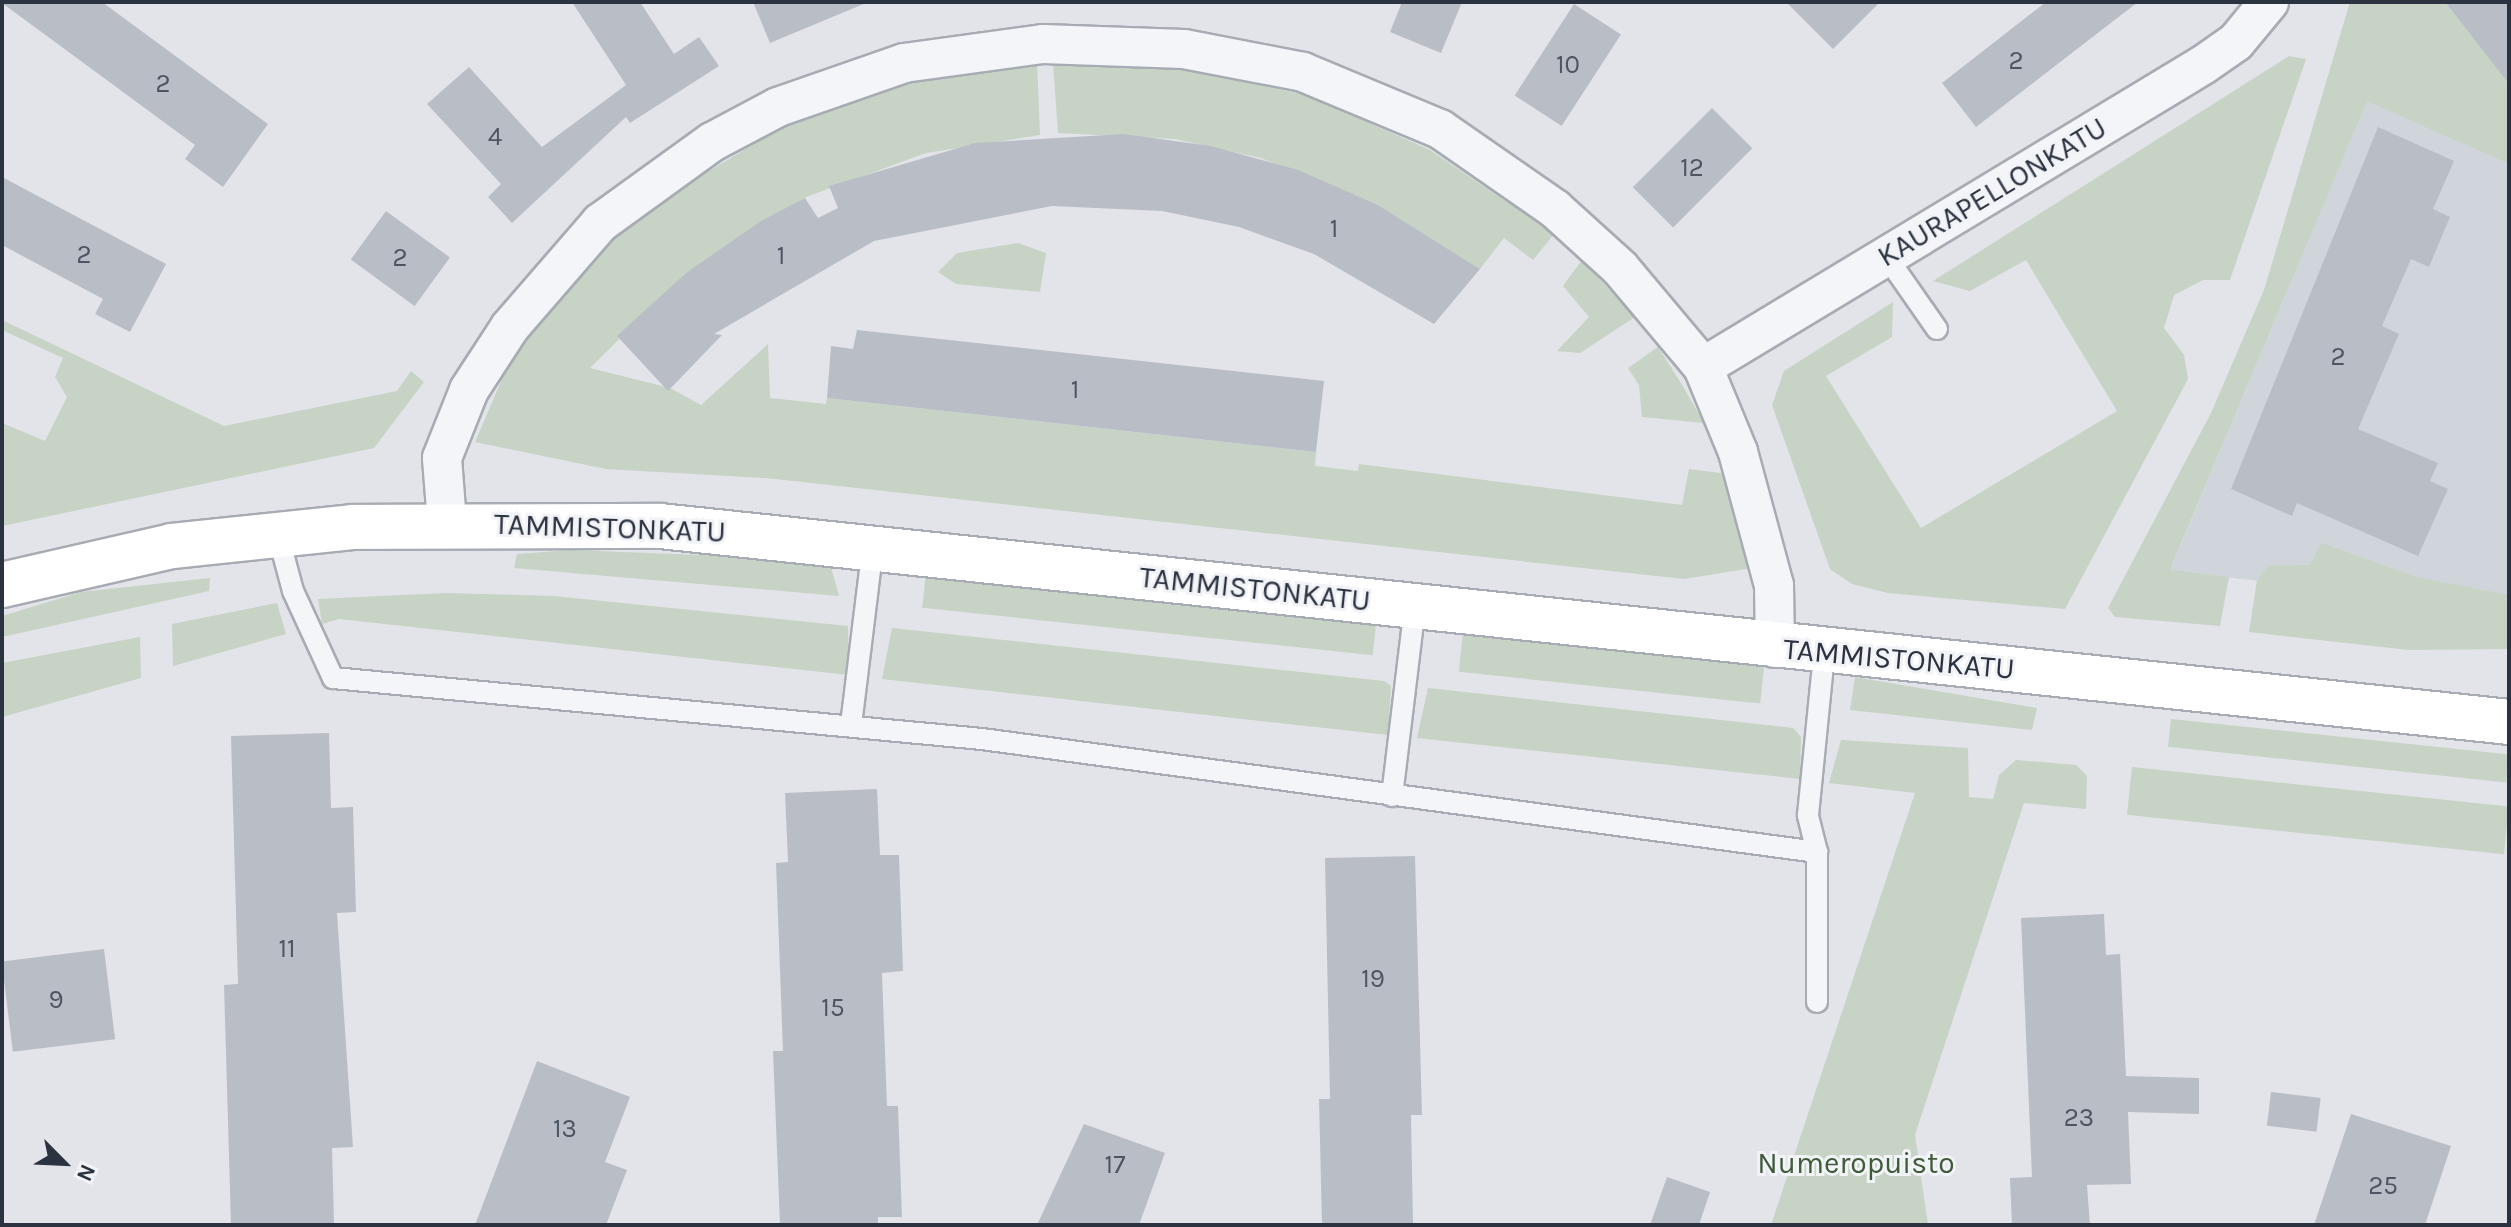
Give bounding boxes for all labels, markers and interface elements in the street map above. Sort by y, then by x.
house number: 2 [2008,45,2024,77]
house number: 10 [1556,49,1580,81]
house number: 2 [155,68,171,100]
street label: KAURAPELLONKATU [1871,109,2113,275]
house number: 4 [488,121,502,153]
house number: 12 [1680,152,1704,184]
house number: 1 [1330,213,1338,245]
house number: 2 [76,239,92,271]
house number: 1 [777,240,785,272]
house number: 2 [392,242,408,274]
house number: 2 [2330,341,2346,373]
house number: 1 [1071,374,1079,406]
street label: TAMMISTONKATU [493,506,727,550]
street label: TAMMISTONKATU [1138,559,1372,619]
street label: TAMMISTONKATU [1782,631,2016,687]
house number: 11 [278,933,296,965]
house number: 19 [1361,963,1385,995]
house number: 9 [48,984,64,1016]
house number: 15 [821,992,845,1024]
house number: 23 [2064,1102,2094,1134]
house number: 13 [553,1113,577,1145]
north arrow [24,1123,104,1203]
park label: Numeropuisto [1757,1145,1955,1181]
house number: 17 [1105,1149,1125,1181]
text: N [71,1160,101,1185]
house number: 25 [2368,1170,2398,1202]

